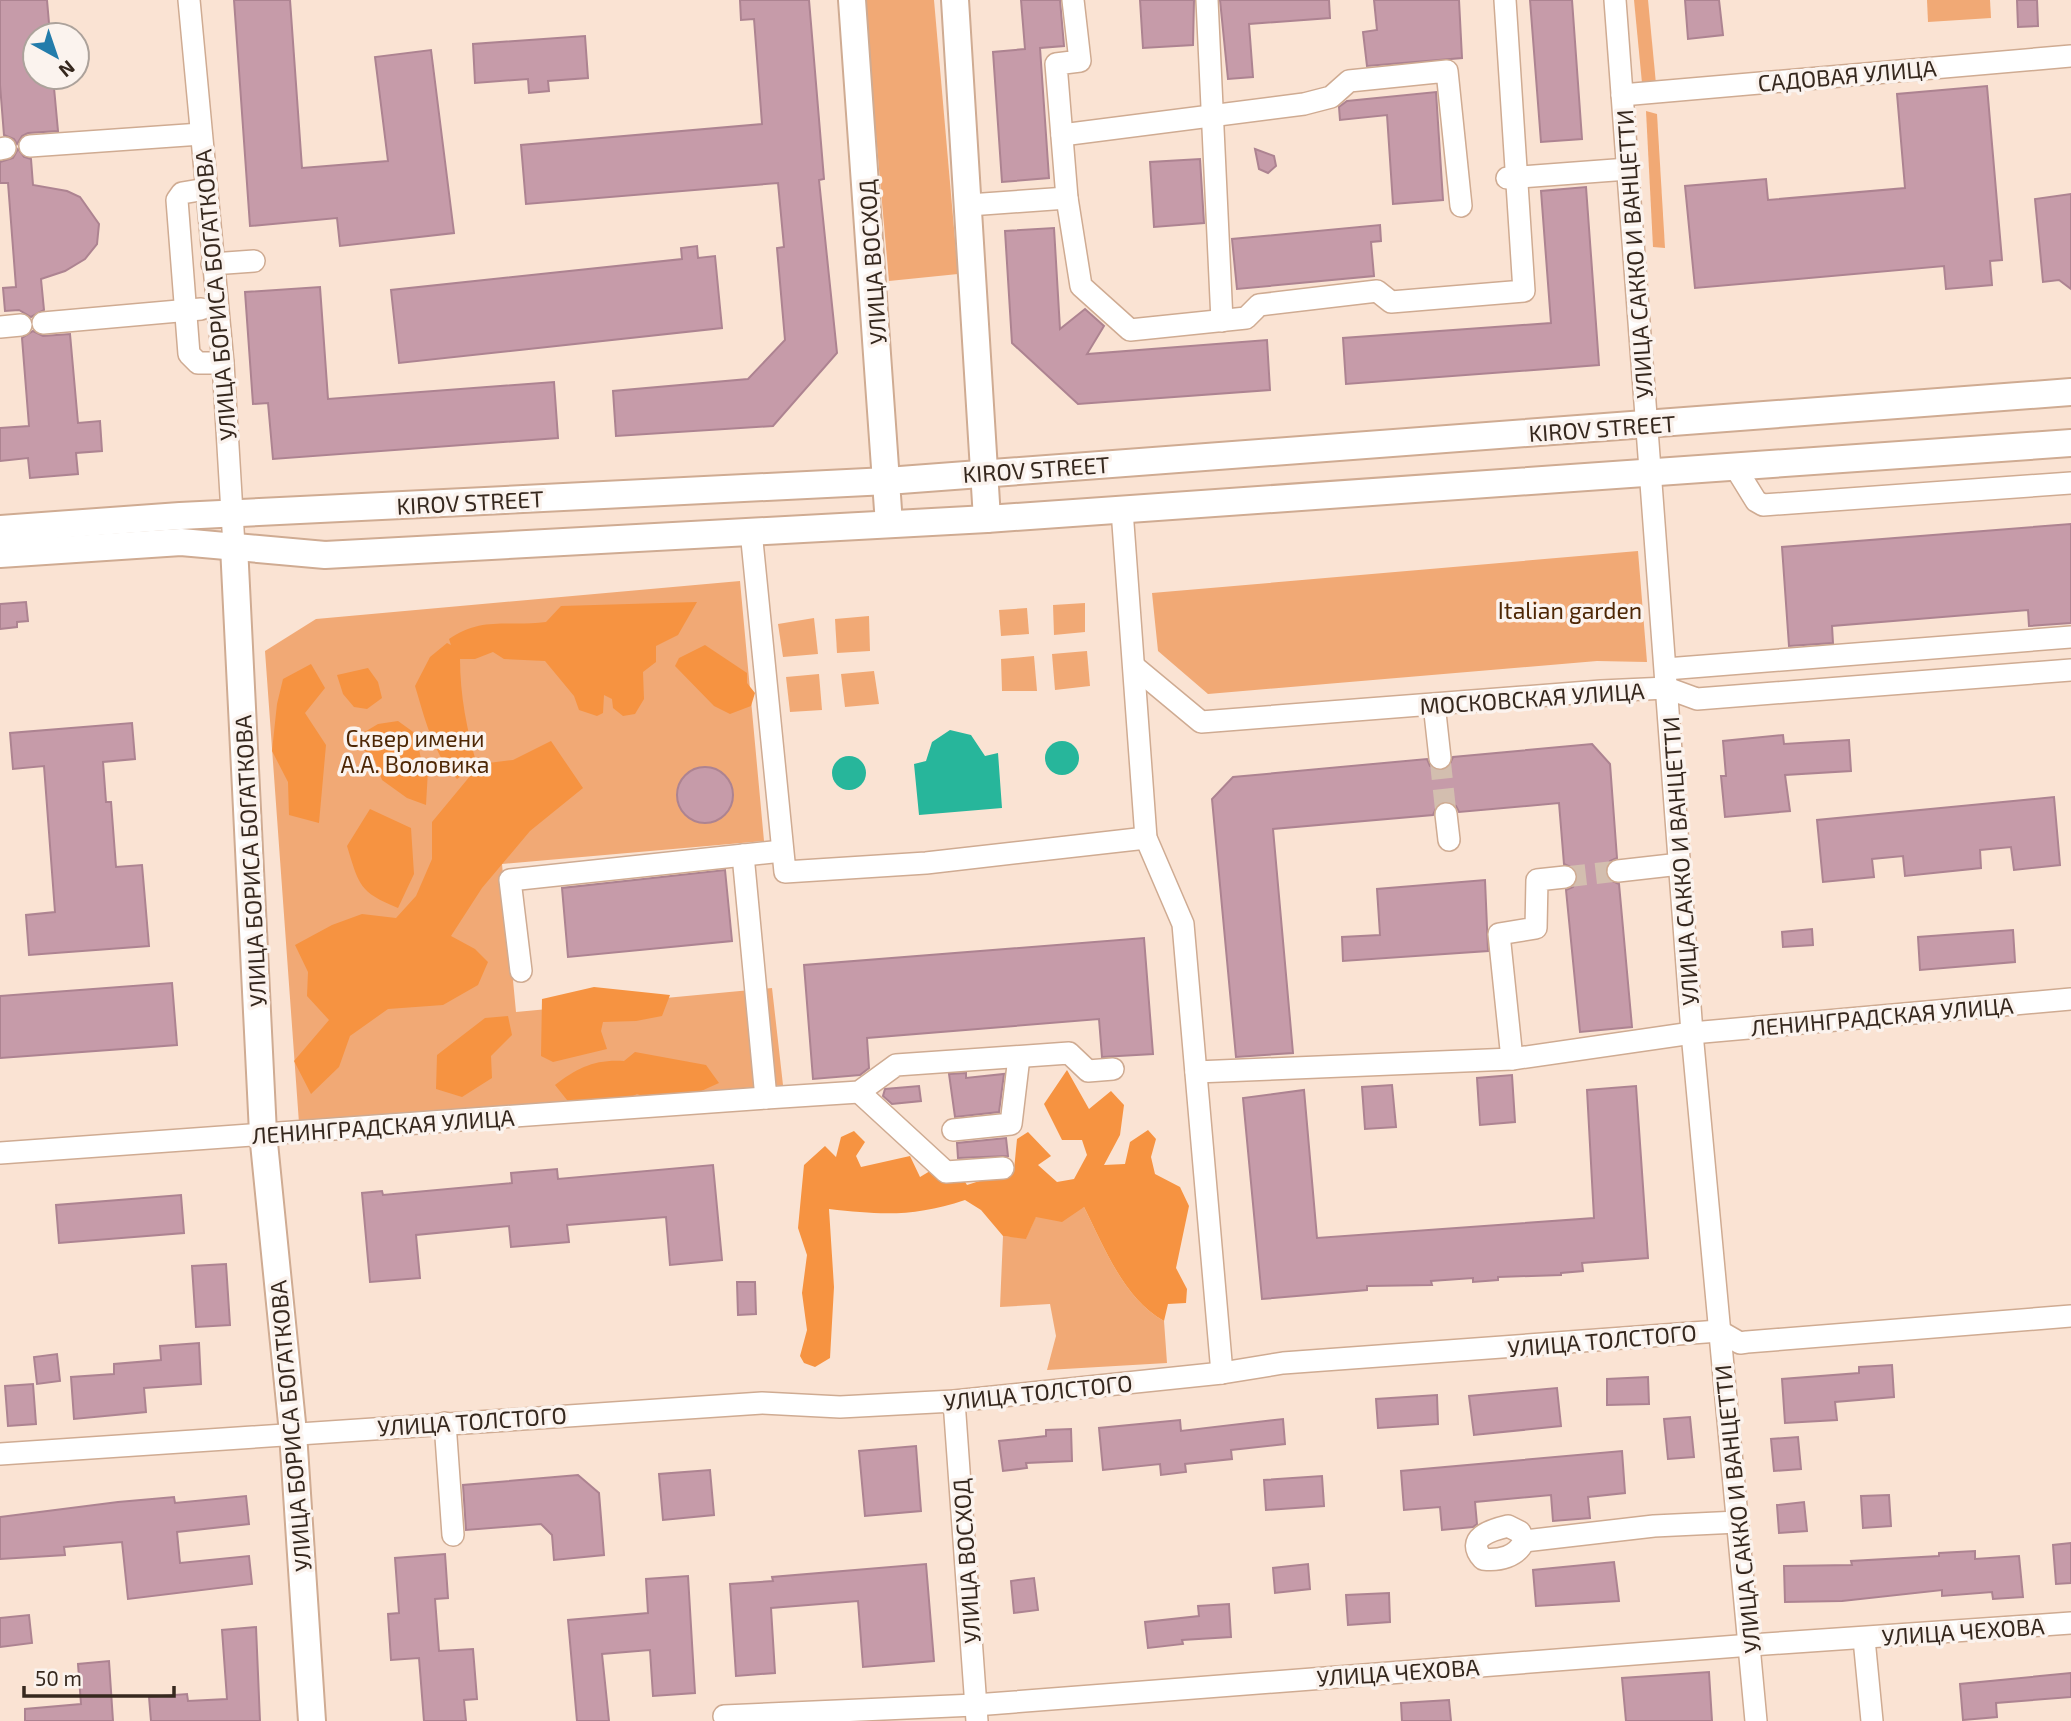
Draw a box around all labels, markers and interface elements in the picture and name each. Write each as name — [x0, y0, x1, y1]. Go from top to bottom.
north arrow — [21, 21, 91, 91]
street label: САДОВАЯ УЛИЦА — [1756, 53, 1938, 97]
text: N — [55, 56, 80, 83]
street label: УЛИЦА САККО И ВАНЦЕТТИ — [1610, 108, 1658, 400]
street label: УЛИЦА БОРИСА БОГАТКОВА — [188, 147, 242, 442]
street label: УЛИЦА ВОСХОД — [852, 178, 892, 346]
street label: KIROV STREET — [1528, 409, 1676, 447]
street label: KIROV STREET — [962, 450, 1110, 488]
street label: KIROV STREET — [396, 484, 544, 520]
park label: Italian garden — [1498, 596, 1642, 624]
street label: МОСКОВСКАЯ УЛИЦА — [1419, 676, 1646, 720]
street label: УЛИЦА БОРИСА БОГАТКОВА — [228, 714, 272, 1008]
street label: УЛИЦА САККО И ВАНЦЕТТИ — [1656, 715, 1704, 1007]
park label: Cквер имени А.А. Воловика — [341, 724, 489, 778]
street label: ЛЕНИНГРАДСКАЯ УЛИЦА — [1750, 991, 2015, 1041]
street label: ЛЕНИНГРАДСКАЯ УЛИЦА — [251, 1103, 516, 1149]
street label: УЛИЦА БОРИСА БОГАТКОВА — [263, 1278, 317, 1573]
street label: УЛИЦА ТОЛСТОГО — [1506, 1318, 1698, 1362]
street label: УЛИЦА САККО И ВАНЦЕТТИ — [1708, 1363, 1766, 1655]
street label: УЛИЦА ТОЛСТОГО — [942, 1368, 1134, 1416]
street label: УЛИЦА ТОЛСТОГО — [376, 1400, 568, 1442]
street label: УЛИЦА ВОСХОД — [946, 1477, 986, 1645]
street label: УЛИЦА ЧЕХОВА — [1881, 1611, 2046, 1651]
street label: УЛИЦА ЧЕХОВА — [1316, 1652, 1481, 1692]
scale bar — [24, 1654, 175, 1698]
text: 50 m — [35, 1665, 82, 1690]

